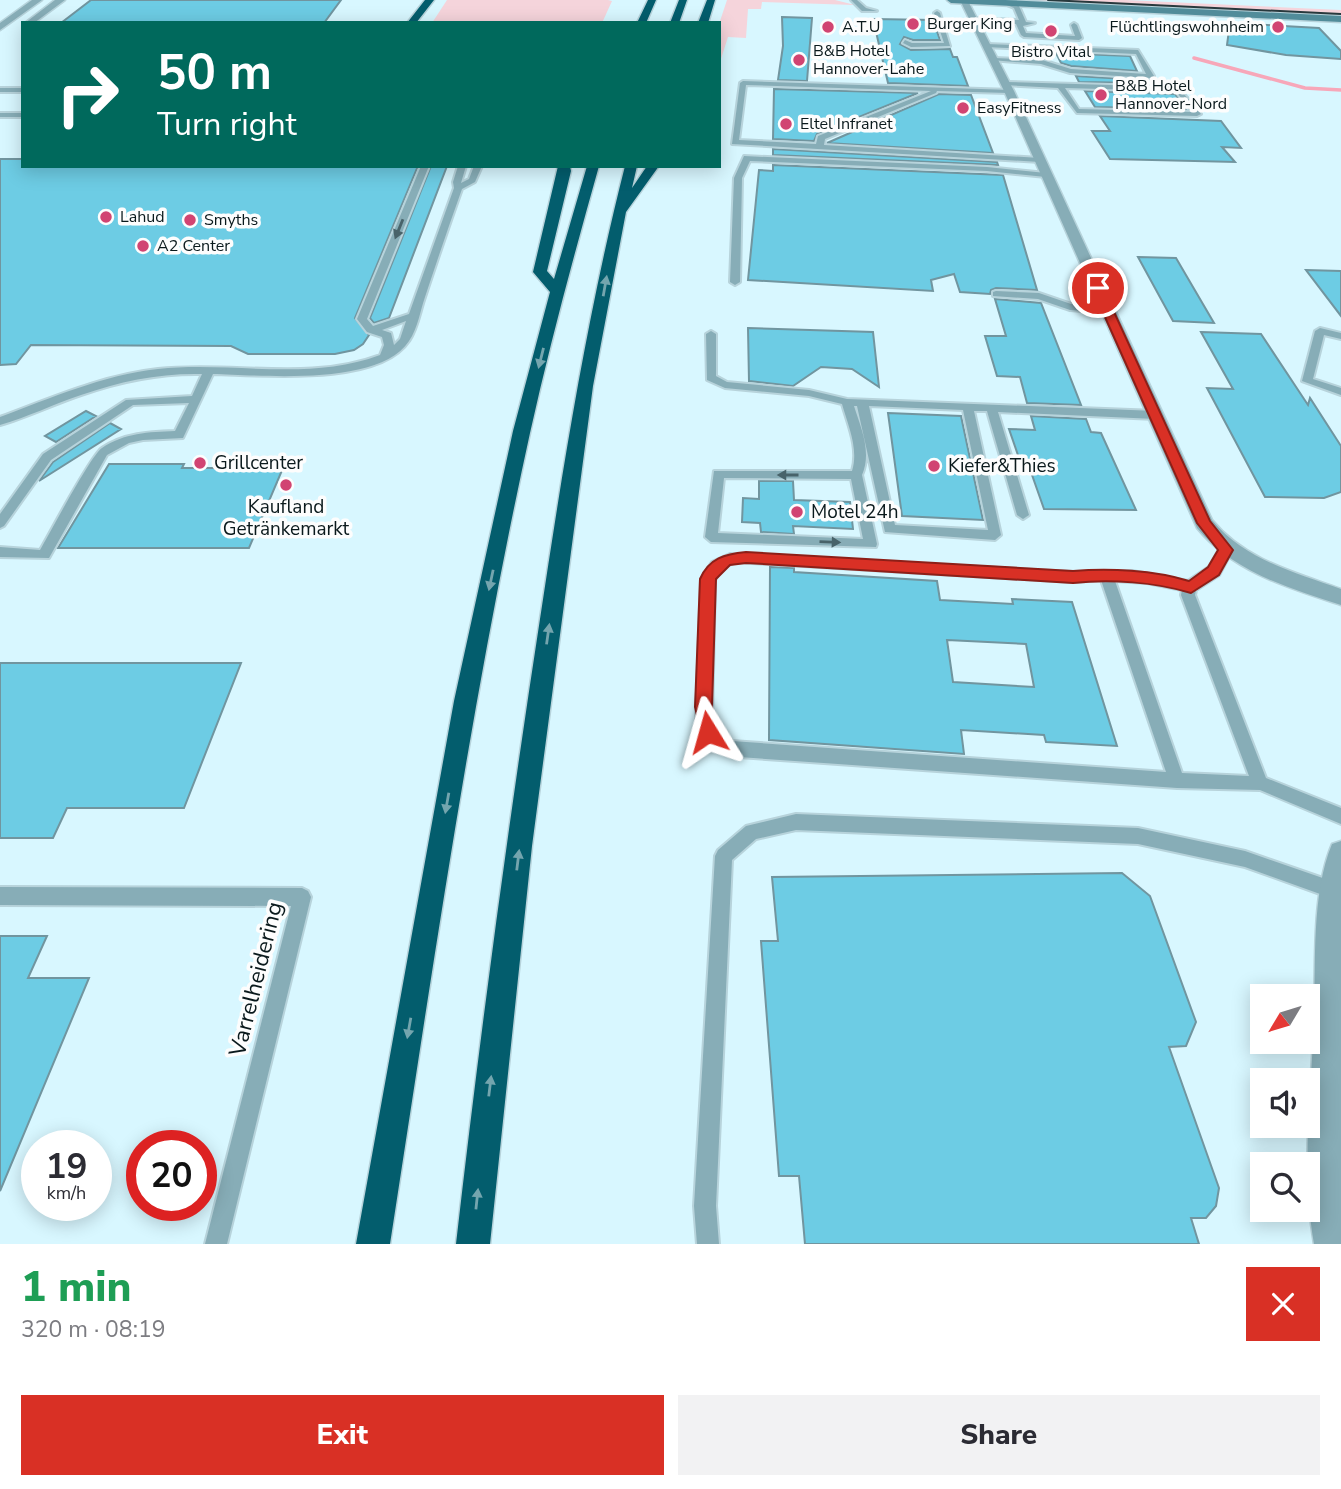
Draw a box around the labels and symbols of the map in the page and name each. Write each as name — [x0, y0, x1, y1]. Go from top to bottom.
place label: Burger King — [927, 13, 1012, 35]
place label: A.T.U — [842, 16, 880, 38]
marker: Burger King — [905, 16, 921, 32]
place label: Flüchtlingswohnheim — [1110, 16, 1264, 38]
marker: A.T.U — [820, 19, 836, 35]
marker: Flüchtlingswohnheim — [1270, 19, 1286, 35]
marker: Bistro Vital — [1043, 23, 1059, 39]
place label: B&B Hotel Hannover-Lahe — [813, 40, 924, 80]
place label: Bistro Vital — [1011, 41, 1091, 63]
marker: B&B Hotel Hannover-Lahe — [791, 52, 807, 68]
place label: B&B Hotel Hannover-Nord — [1115, 75, 1227, 115]
marker: B&B Hotel Hannover-Nord — [1093, 87, 1109, 103]
place label: EasyFitness — [977, 97, 1062, 119]
marker: EasyFitness — [955, 100, 971, 116]
place label: Eltel Infranet — [800, 113, 893, 135]
marker: Eltel Infranet — [778, 116, 794, 132]
place label: Lahud — [120, 206, 165, 228]
marker: Lahud — [98, 209, 114, 225]
place label: Smyths — [204, 209, 258, 231]
marker: Smyths — [182, 212, 198, 228]
one-way arrow — [393, 219, 404, 240]
place label: A2 Center — [157, 235, 230, 257]
marker: A2 Center — [135, 238, 151, 254]
pin — [1068, 258, 1128, 318]
one-way arrow — [600, 275, 611, 297]
one-way arrow — [535, 347, 546, 369]
place label: Grillcenter — [214, 450, 303, 476]
place label: Kiefer&Thies — [948, 453, 1056, 479]
marker: Grillcenter — [192, 455, 208, 471]
marker: Kiefer&Thies — [926, 458, 942, 474]
one-way arrow — [777, 469, 799, 481]
marker: Kaufland Getränkemarkt — [278, 477, 294, 493]
place label: Kaufland Getränkemarkt — [223, 494, 350, 542]
place label: Motel 24h — [811, 499, 898, 525]
marker: Motel 24h — [789, 504, 805, 520]
one-way arrow — [819, 537, 841, 548]
one-way arrow — [486, 569, 497, 591]
one-way arrow — [543, 623, 554, 645]
position arrow — [671, 695, 745, 769]
one-way arrow — [441, 792, 452, 814]
one-way arrow — [512, 849, 523, 871]
street label: Varrelheidering — [222, 898, 290, 1061]
north arrow — [1250, 984, 1320, 1054]
one-way arrow — [403, 1017, 414, 1039]
one-way arrow — [485, 1075, 496, 1097]
speed limit sign: 20 — [126, 1130, 217, 1221]
one-way arrow — [472, 1188, 483, 1210]

